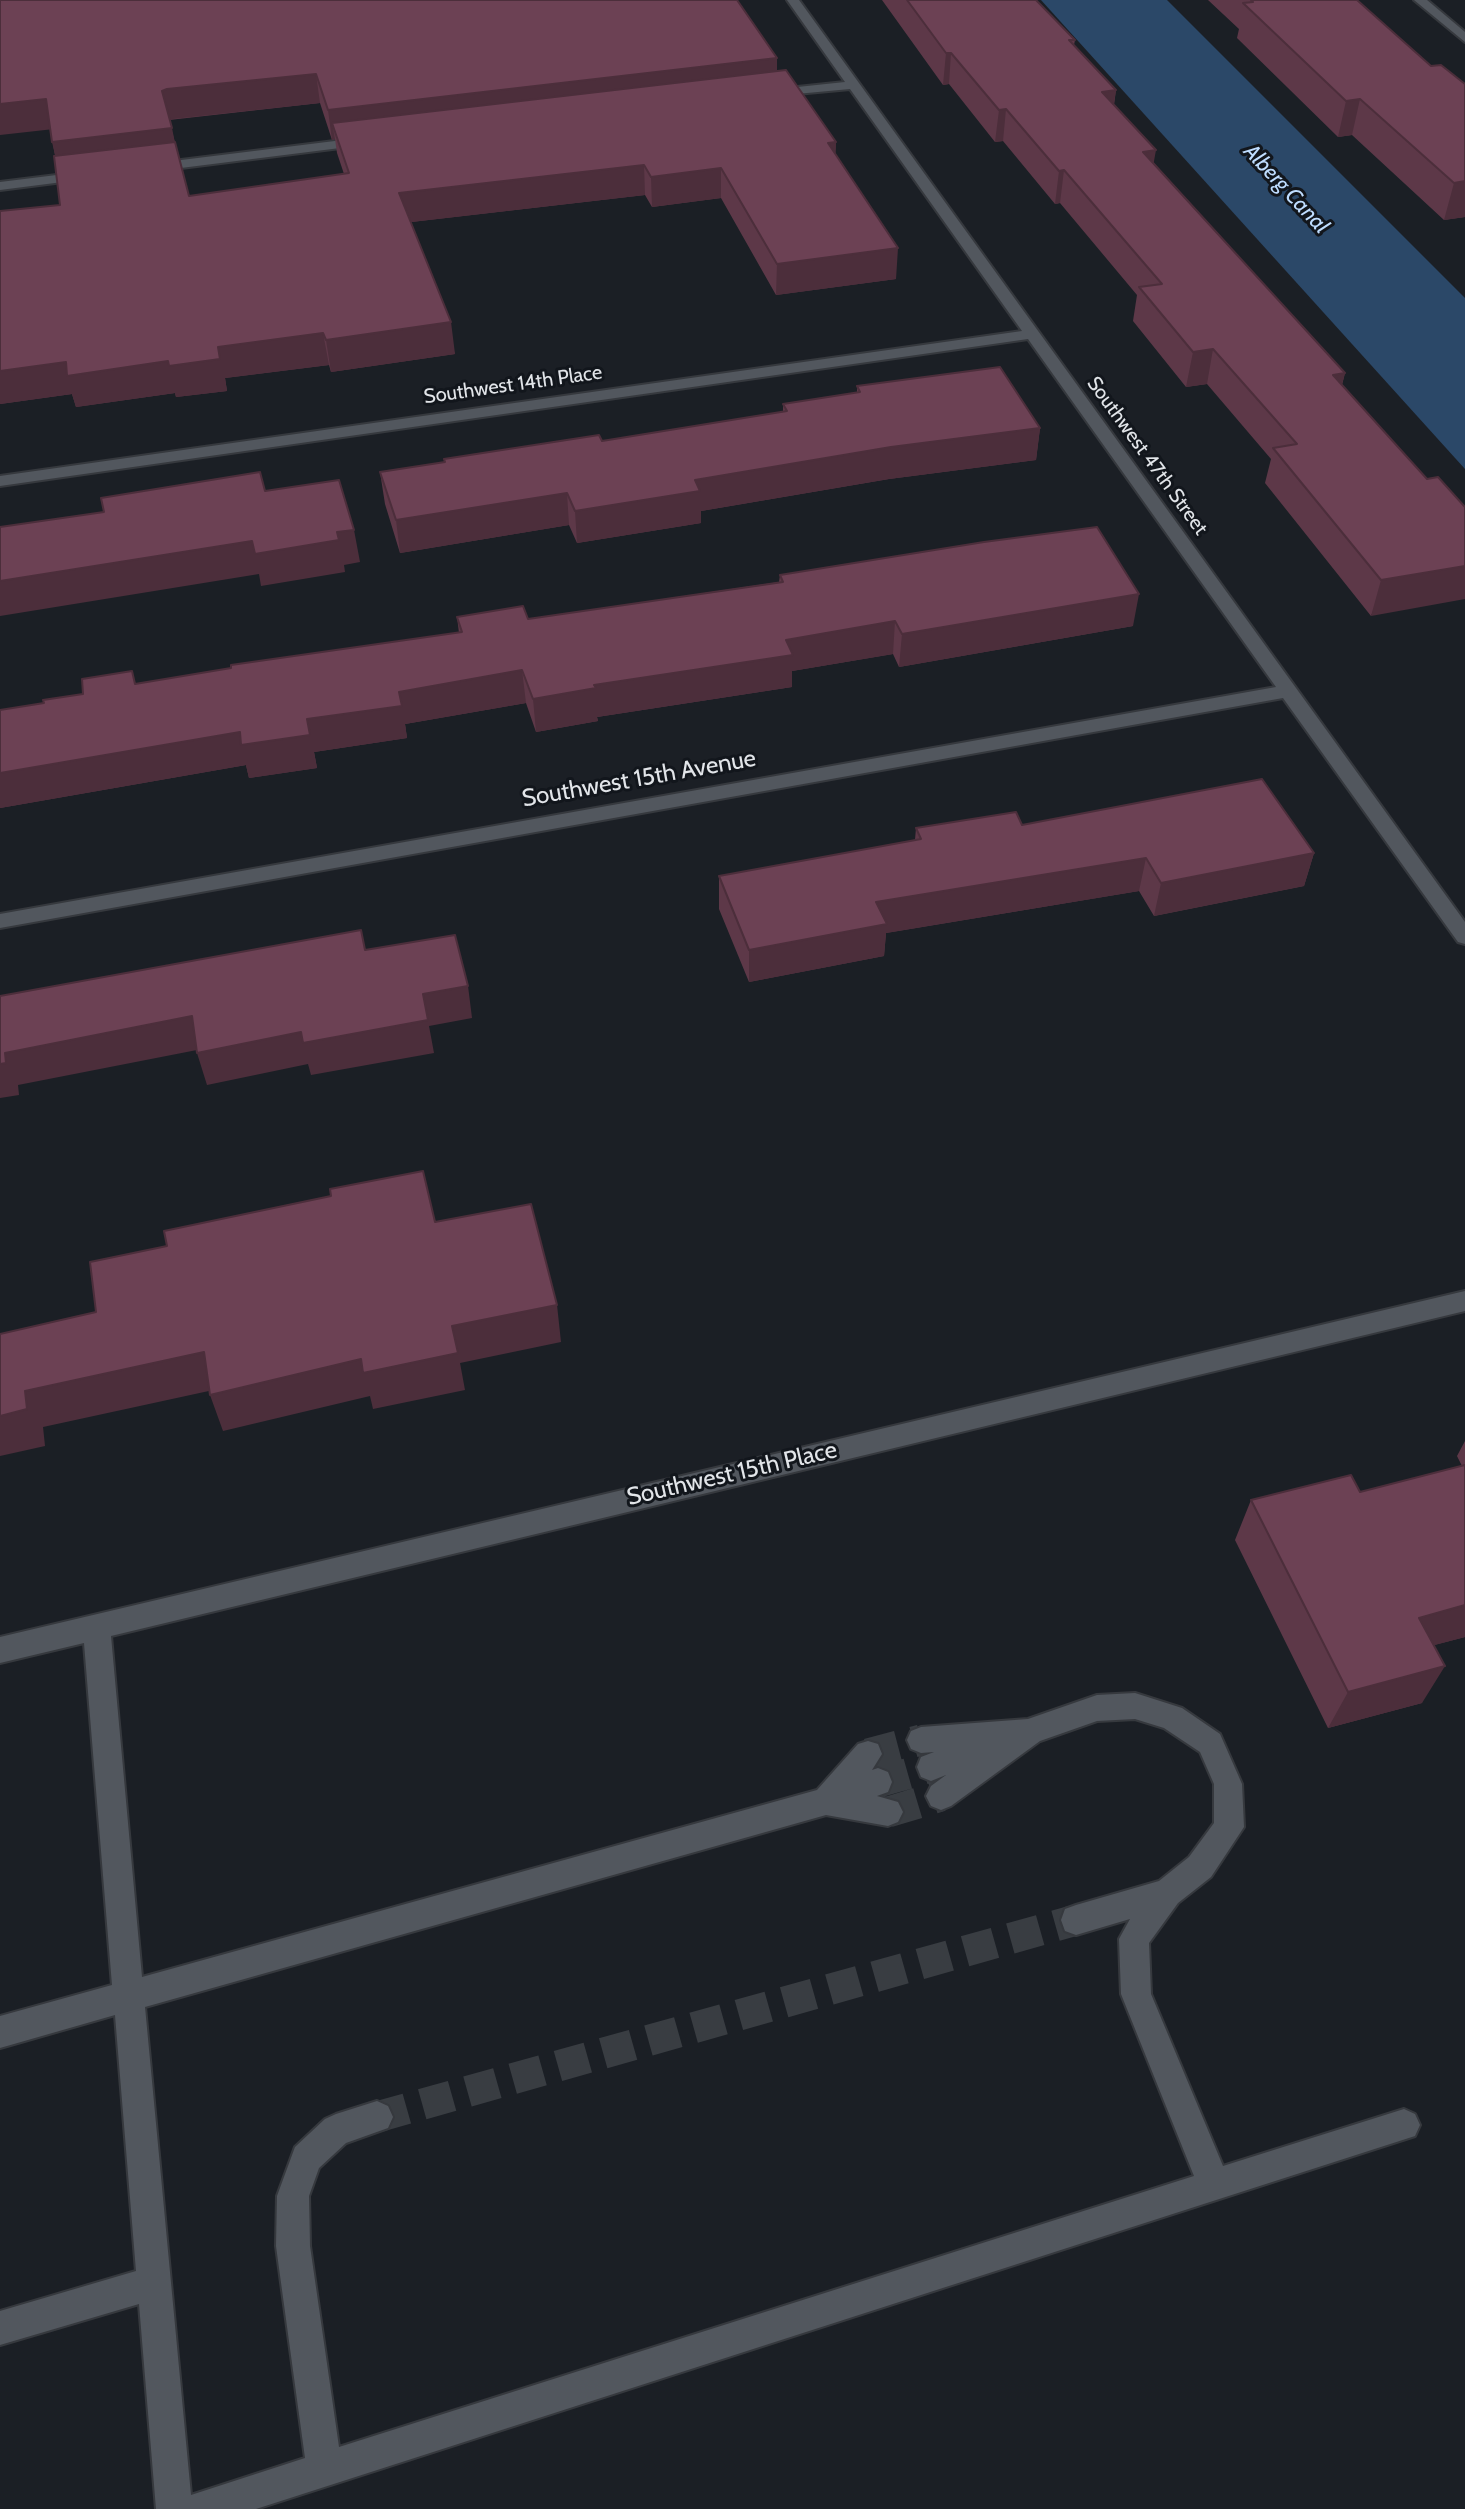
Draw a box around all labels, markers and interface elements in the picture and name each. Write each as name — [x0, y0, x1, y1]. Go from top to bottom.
water label: Alberg Canal — [1238, 139, 1334, 239]
street label: Southwest 14th Place — [422, 361, 604, 409]
street label: Southwest 47th Street — [1081, 372, 1213, 540]
street label: Southwest 15th Avenue — [520, 744, 758, 814]
street label: Southwest 15th Place — [624, 1436, 840, 1512]

